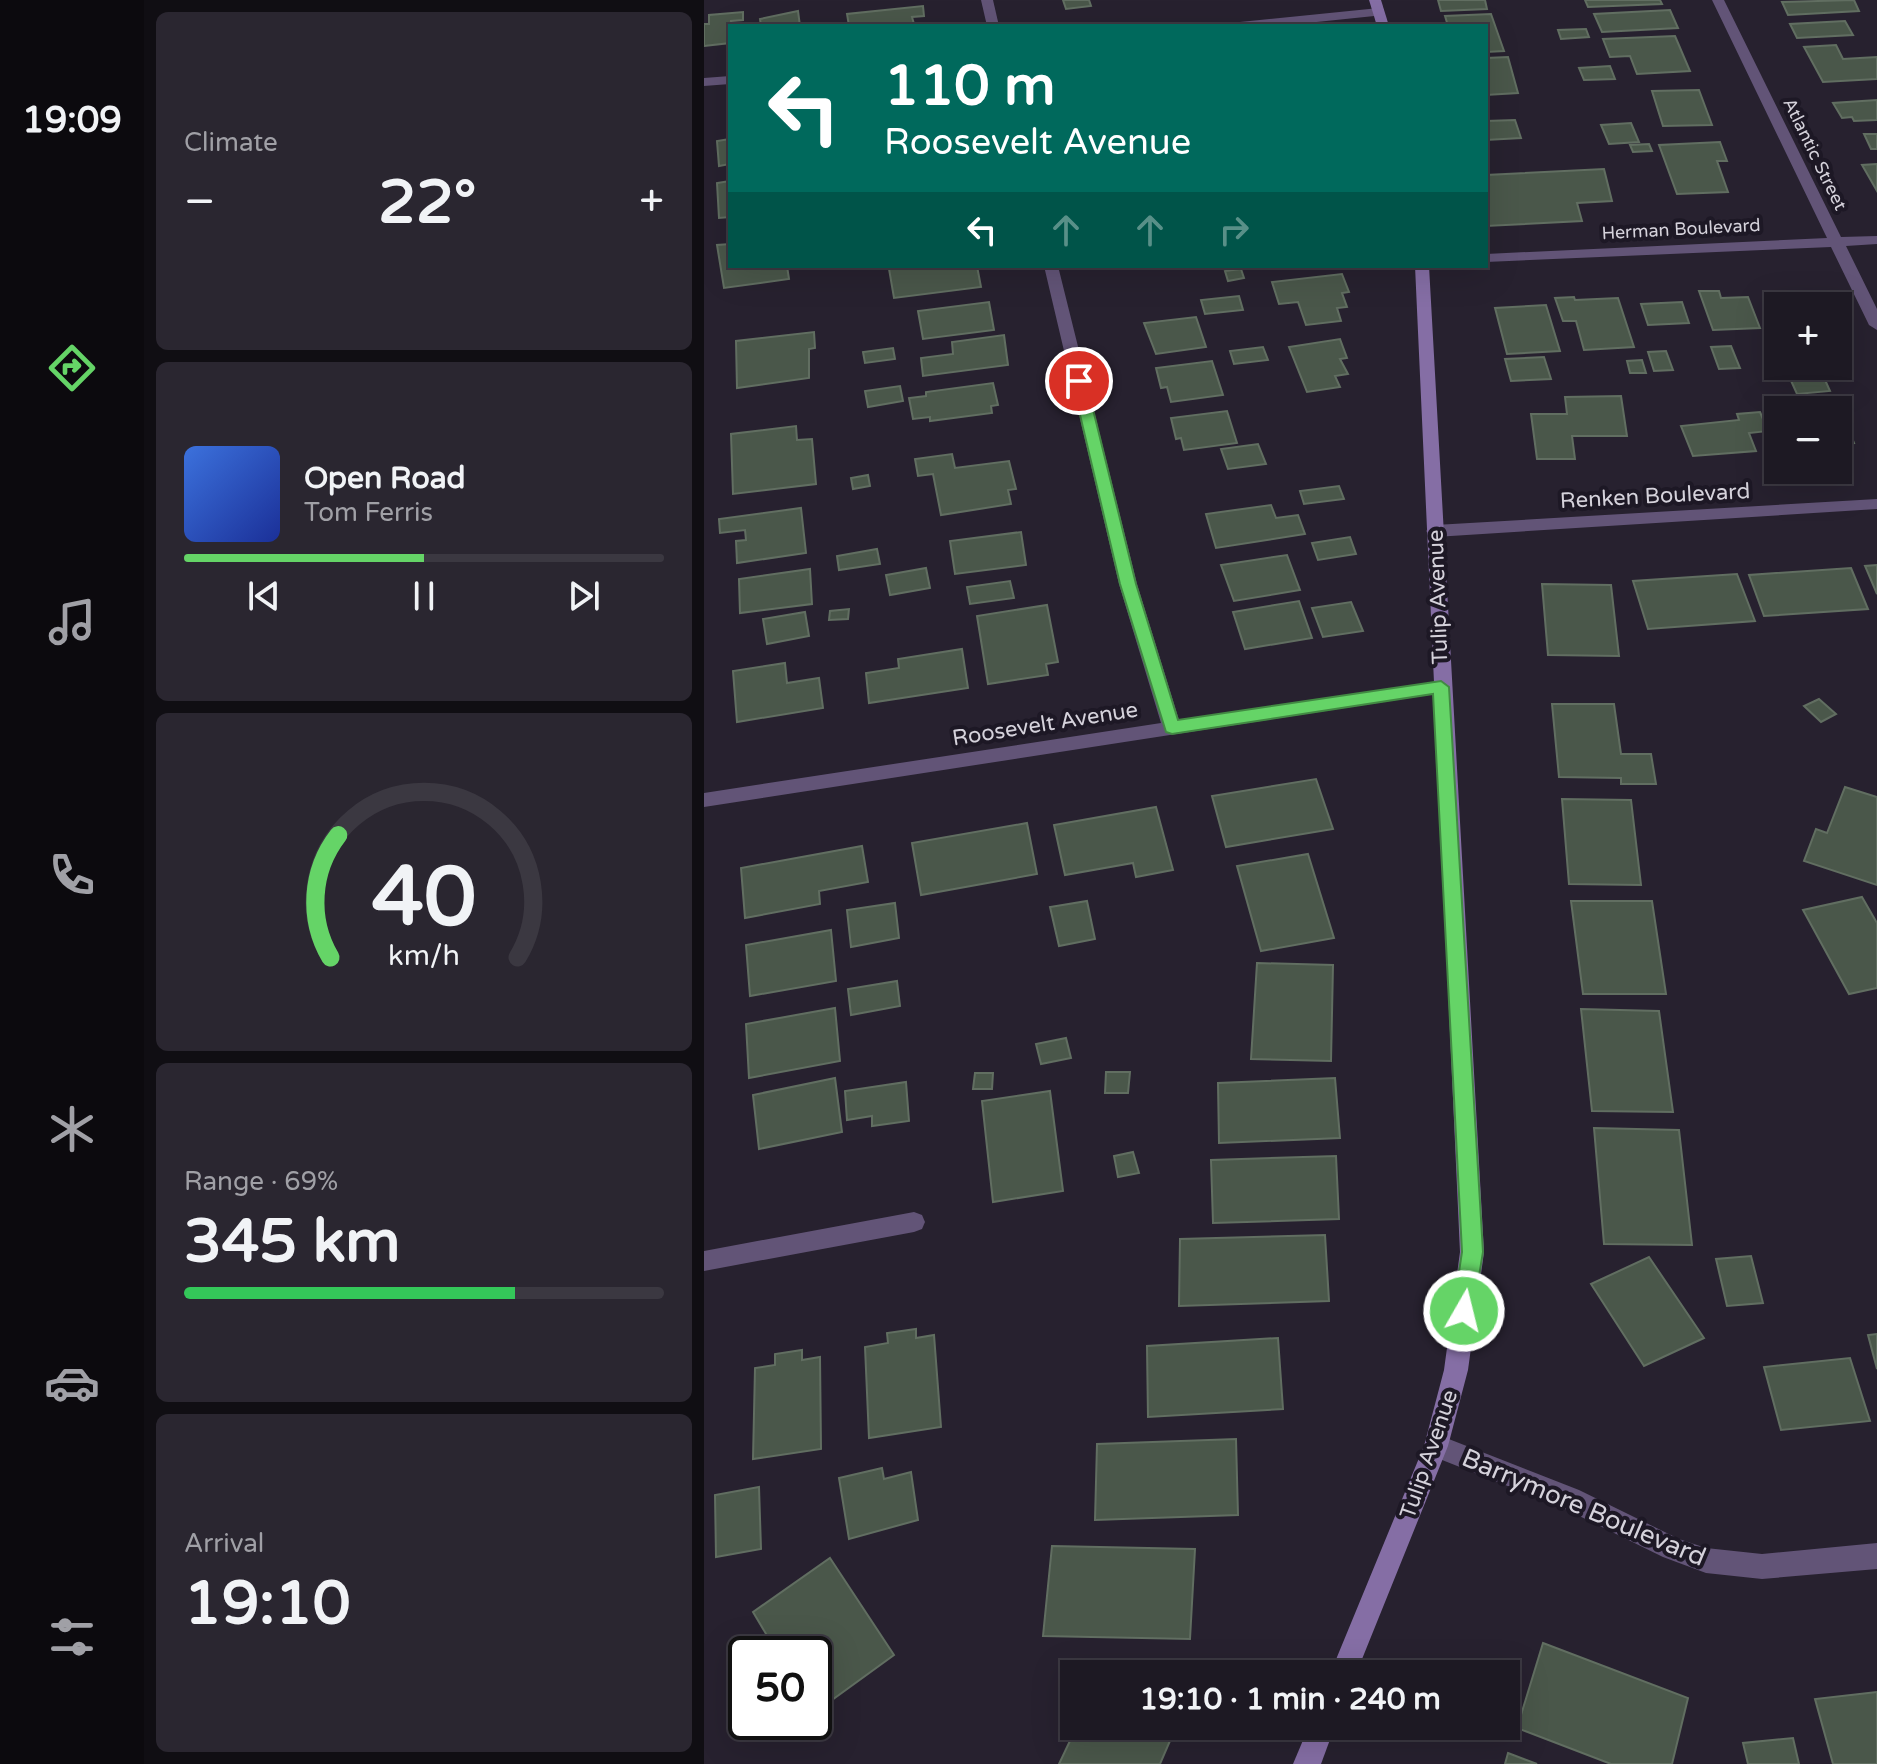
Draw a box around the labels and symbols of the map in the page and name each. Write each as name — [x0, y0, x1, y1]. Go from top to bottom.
street label: Atlantic Street — [1778, 94, 1852, 214]
street label: Herman Boulevard — [1601, 214, 1761, 244]
pin — [1045, 347, 1113, 415]
street label: Renken Boulevard — [1559, 478, 1751, 514]
street label: Tulip Avenue — [1423, 529, 1453, 665]
street label: Roosevelt Avenue — [950, 696, 1140, 752]
position arrow — [1422, 1269, 1506, 1353]
street label: Tulip Avenue — [1395, 1386, 1463, 1522]
street label: Barrymore Boulevard — [1457, 1442, 1710, 1573]
speed limit sign: 50 — [728, 1636, 832, 1740]

